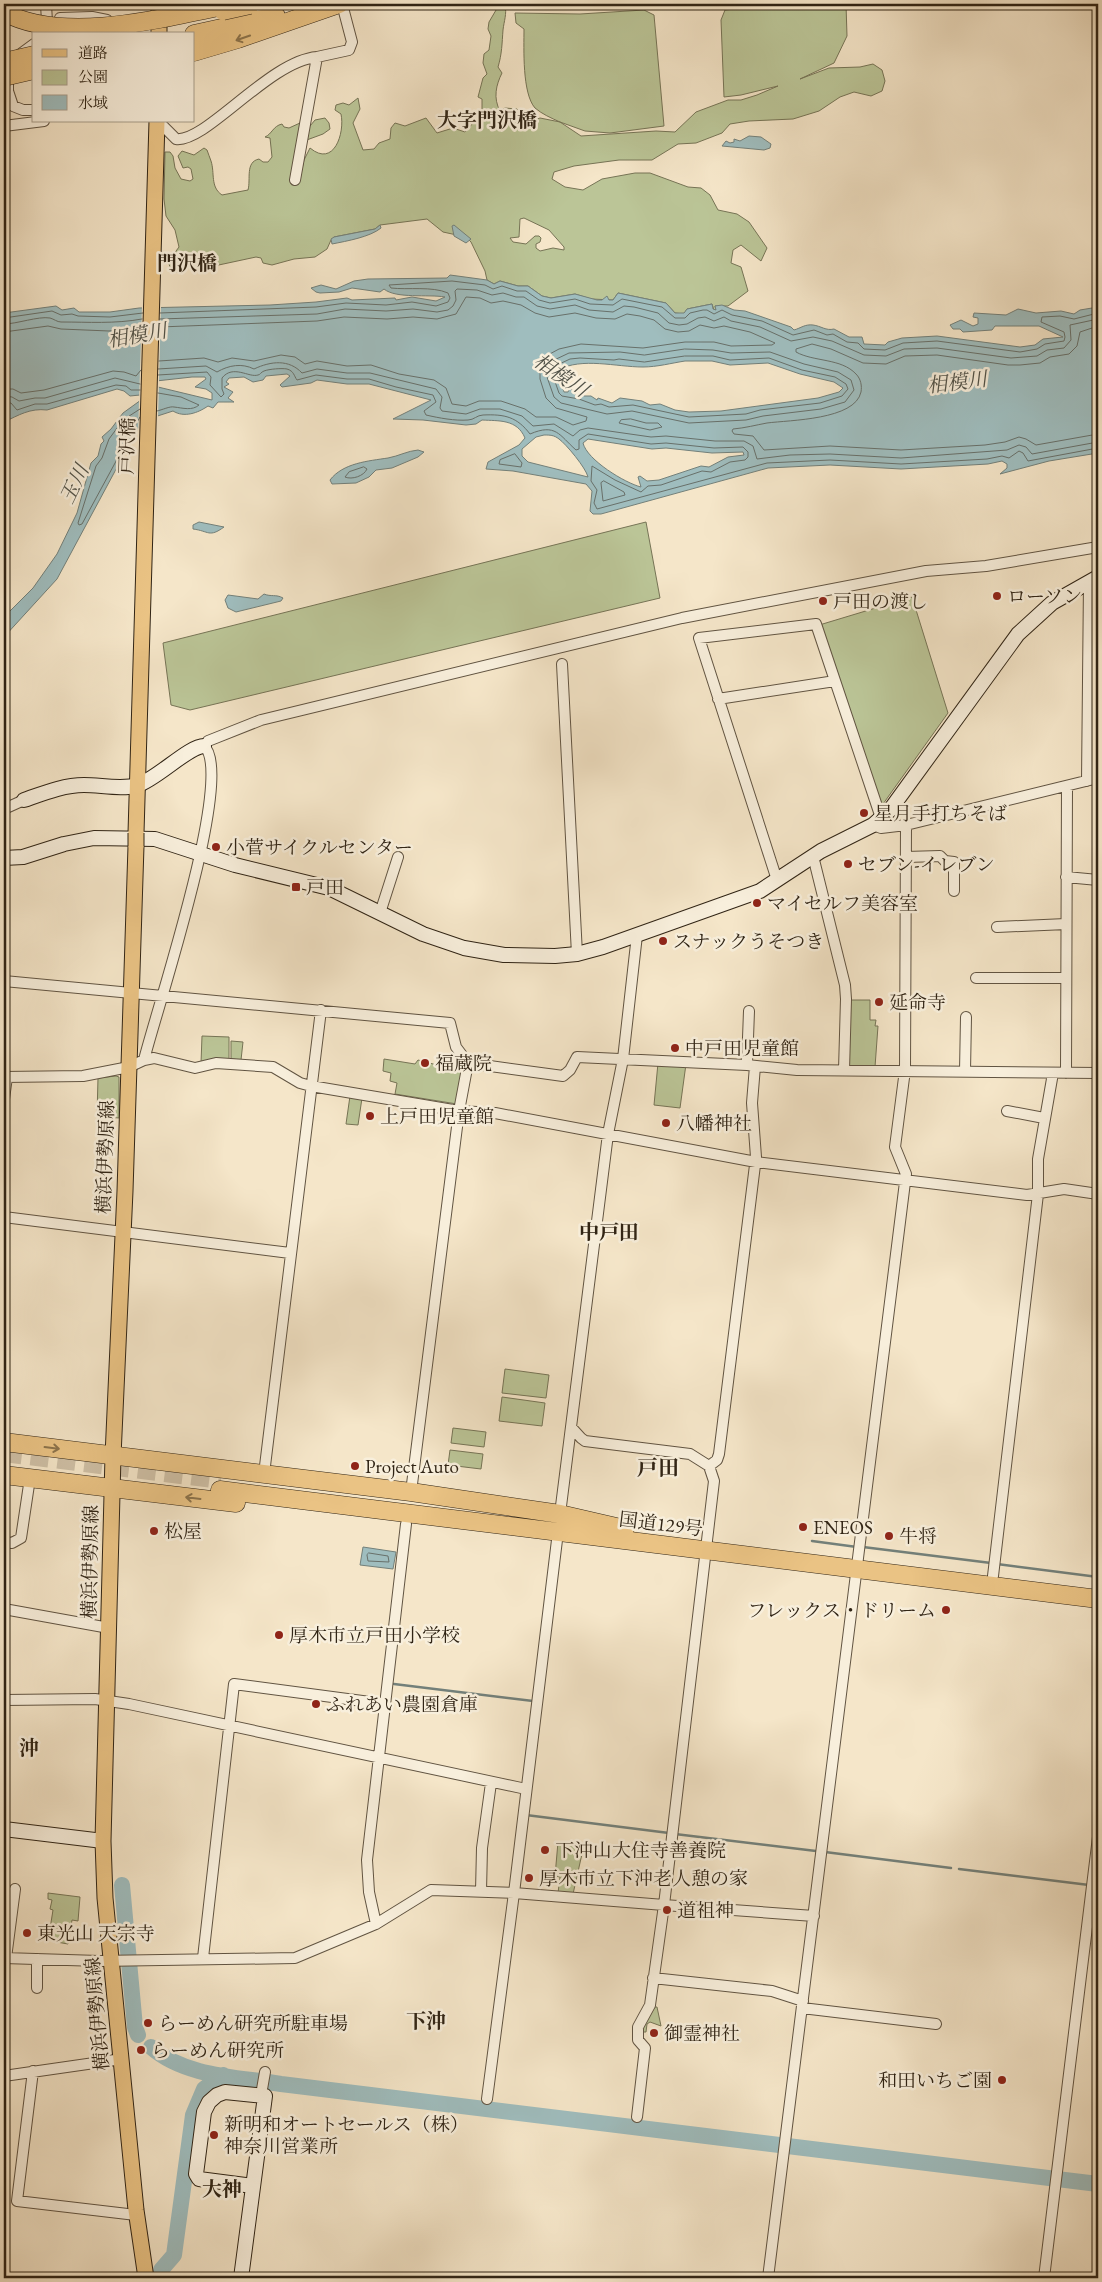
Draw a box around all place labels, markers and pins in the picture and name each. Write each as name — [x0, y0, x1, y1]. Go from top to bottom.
place label: ローソン — [1007, 584, 1082, 609]
place label: 戸田の渡し — [833, 589, 928, 614]
marker: ローソン — [991, 590, 1003, 602]
marker: 戸田の渡し — [817, 595, 829, 607]
place label: 星月手打ちそば — [874, 801, 1007, 826]
marker: 星月手打ちそば — [858, 807, 870, 819]
place label: 小菅サイクルセンター — [226, 835, 413, 860]
marker: 小菅サイクルセンター — [210, 841, 222, 853]
place label: セブン-イレブン — [858, 852, 995, 877]
marker: セブン-イレブン — [842, 858, 854, 870]
place label: 戸田 — [306, 875, 344, 900]
marker: 戸田 — [290, 881, 302, 893]
place label: マイセルフ美容室 — [767, 891, 918, 916]
marker: マイセルフ美容室 — [751, 897, 763, 909]
place label: スナックうそつき — [673, 929, 824, 954]
marker: スナックうそつき — [657, 935, 669, 947]
place label: 延命寺 — [889, 990, 946, 1015]
marker: 延命寺 — [873, 996, 885, 1008]
place label: 中戸田児童館 — [685, 1036, 799, 1061]
marker: 中戸田児童館 — [669, 1042, 681, 1054]
place label: 福蔵院 — [435, 1051, 492, 1076]
marker: 福蔵院 — [419, 1057, 431, 1069]
place label: 上戸田児童館 — [380, 1104, 494, 1129]
marker: 上戸田児童館 — [364, 1110, 376, 1122]
place label: 八幡神社 — [676, 1111, 752, 1136]
marker: 八幡神社 — [660, 1117, 672, 1129]
place label: Project Auto — [365, 1454, 459, 1479]
marker: Project Auto — [349, 1460, 361, 1472]
place label: ENEOS — [813, 1515, 873, 1540]
place label: 松屋 — [164, 1519, 202, 1544]
marker: ENEOS — [797, 1521, 809, 1533]
place label: 牛将 — [899, 1524, 937, 1549]
marker: 松屋 — [148, 1525, 160, 1537]
marker: 牛将 — [883, 1530, 895, 1542]
place label: フレックス・ドリーム — [747, 1598, 936, 1623]
marker: フレックス・ドリーム — [940, 1604, 952, 1616]
place label: 厚木市立戸田小学校 — [289, 1623, 460, 1648]
marker: 厚木市立戸田小学校 — [273, 1629, 285, 1641]
place label: ふれあい農園倉庫 — [326, 1692, 478, 1717]
marker: ふれあい農園倉庫 — [310, 1698, 322, 1710]
place label: 下沖山大住寺善養院 — [555, 1838, 726, 1863]
marker: 下沖山大住寺善養院 — [539, 1844, 551, 1856]
place label: 厚木市立下沖老人憩の家 — [539, 1866, 748, 1891]
marker: 厚木市立下沖老人憩の家 — [523, 1872, 535, 1884]
place label: 道祖神 — [677, 1898, 734, 1923]
marker: 道祖神 — [661, 1904, 673, 1916]
place label: 東光山 天宗寺 — [37, 1921, 155, 1946]
marker: 東光山 天宗寺 — [21, 1927, 33, 1939]
place label: らーめん研究所駐車場 — [158, 2011, 348, 2036]
marker: らーめん研究所駐車場 — [142, 2017, 154, 2029]
place label: 御霊神社 — [664, 2021, 740, 2046]
marker: 御霊神社 — [648, 2027, 660, 2039]
place label: らーめん研究所 — [151, 2038, 284, 2063]
marker: らーめん研究所 — [135, 2044, 147, 2056]
place label: 和田いちご園 — [878, 2068, 992, 2093]
marker: 和田いちご園 — [996, 2074, 1008, 2086]
place label: 新明和オートセールス（株） 神奈川営業所 — [224, 2112, 469, 2159]
marker: 新明和オートセールス（株） 神奈川営業所 — [208, 2129, 220, 2141]

